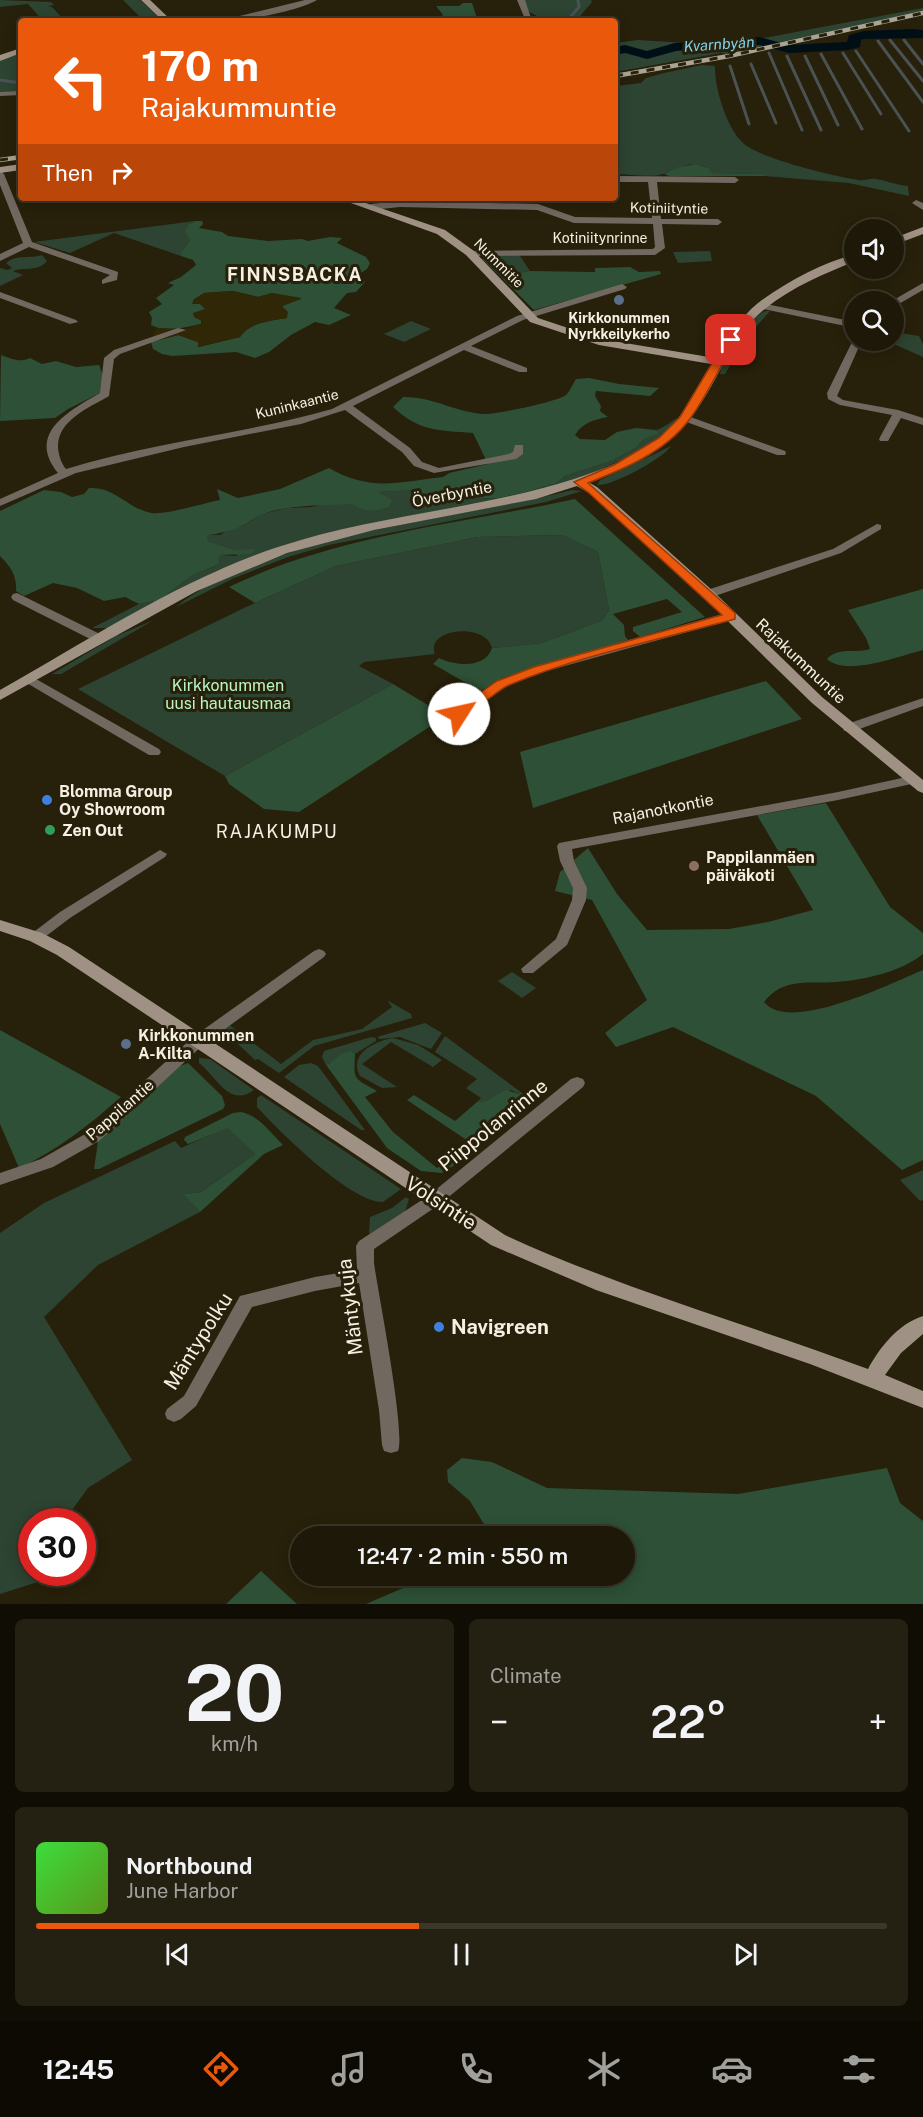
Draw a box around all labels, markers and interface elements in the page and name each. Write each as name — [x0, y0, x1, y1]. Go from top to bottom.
water label: Kvarnbyån — [683, 33, 755, 55]
text: 170 m — [141, 41, 259, 90]
icon: left — [42, 42, 120, 120]
text: Rajakummuntie — [141, 91, 337, 123]
icon: right — [105, 156, 138, 189]
text: Then — [42, 160, 93, 186]
street label: Kotiniityntie — [630, 199, 708, 217]
map controls — [844, 219, 904, 351]
button: sound — [844, 219, 904, 279]
street label: Kotiniitynrinne — [553, 230, 648, 246]
street label: Nummitie — [471, 235, 527, 291]
district label: FINNSBACKA — [227, 264, 363, 285]
button: search — [844, 291, 904, 351]
marker: Kirkkonummen Nyrkkeilykerho — [612, 293, 626, 307]
place label: Kirkkonummen Nyrkkeilykerho — [568, 310, 670, 342]
pin — [705, 314, 756, 365]
icon: arrive — [714, 323, 747, 356]
street label: Kuninkaantie — [254, 386, 340, 422]
street label: Överbyntie — [410, 476, 494, 511]
street label: Rajakummuntie — [752, 615, 850, 707]
park label: Kirkkonummen uusi hautausmaa — [165, 676, 291, 713]
position arrow — [427, 682, 491, 746]
place label: Blomma Group Oy Showroom — [59, 782, 173, 819]
street label: Rajanotkontie — [611, 790, 715, 828]
marker: Blomma Group Oy Showroom — [40, 793, 54, 807]
place label: Zen Out — [62, 821, 124, 840]
district label: RAJAKUMPU — [216, 821, 338, 842]
marker: Zen Out — [43, 823, 57, 837]
place label: Pappilanmäen päiväkoti — [706, 848, 815, 885]
marker: Pappilanmäen päiväkoti — [687, 859, 701, 873]
place label: Kirkkonummen A-Kilta — [138, 1026, 254, 1063]
marker: Kirkkonummen A-Kilta — [119, 1037, 133, 1051]
street label: Piippolanrinne — [433, 1074, 553, 1176]
street label: Pappilantie — [82, 1075, 158, 1145]
street label: Volsintie — [401, 1171, 481, 1235]
street label: Mäntykuja — [332, 1257, 368, 1357]
street label: Mäntypolku — [159, 1288, 237, 1394]
place label: Navigreen — [451, 1315, 549, 1339]
marker: Navigreen — [432, 1320, 446, 1334]
speed limit sign: 30 — [18, 1508, 96, 1586]
text: 12:47 · 2 min · 550 m — [357, 1543, 568, 1569]
text: 20 — [185, 1647, 284, 1739]
text: Climate — [490, 1664, 562, 1688]
text: 22° — [650, 1695, 727, 1748]
text: − — [490, 1703, 508, 1741]
text: + — [869, 1703, 887, 1741]
text: km/h — [211, 1732, 258, 1756]
text: Northbound — [126, 1853, 252, 1879]
text: June Harbor — [126, 1879, 238, 1903]
icon: previous — [161, 1938, 194, 1971]
icon: pause — [445, 1938, 478, 1971]
icon: next — [729, 1938, 762, 1971]
icon: directions — [200, 2048, 242, 2090]
icon: music — [328, 2048, 370, 2090]
icon: phone — [455, 2048, 497, 2090]
icon: climate — [583, 2048, 625, 2090]
icon: car — [711, 2048, 753, 2090]
icon: filters — [838, 2048, 880, 2090]
text: 12:45 — [43, 2053, 114, 2085]

